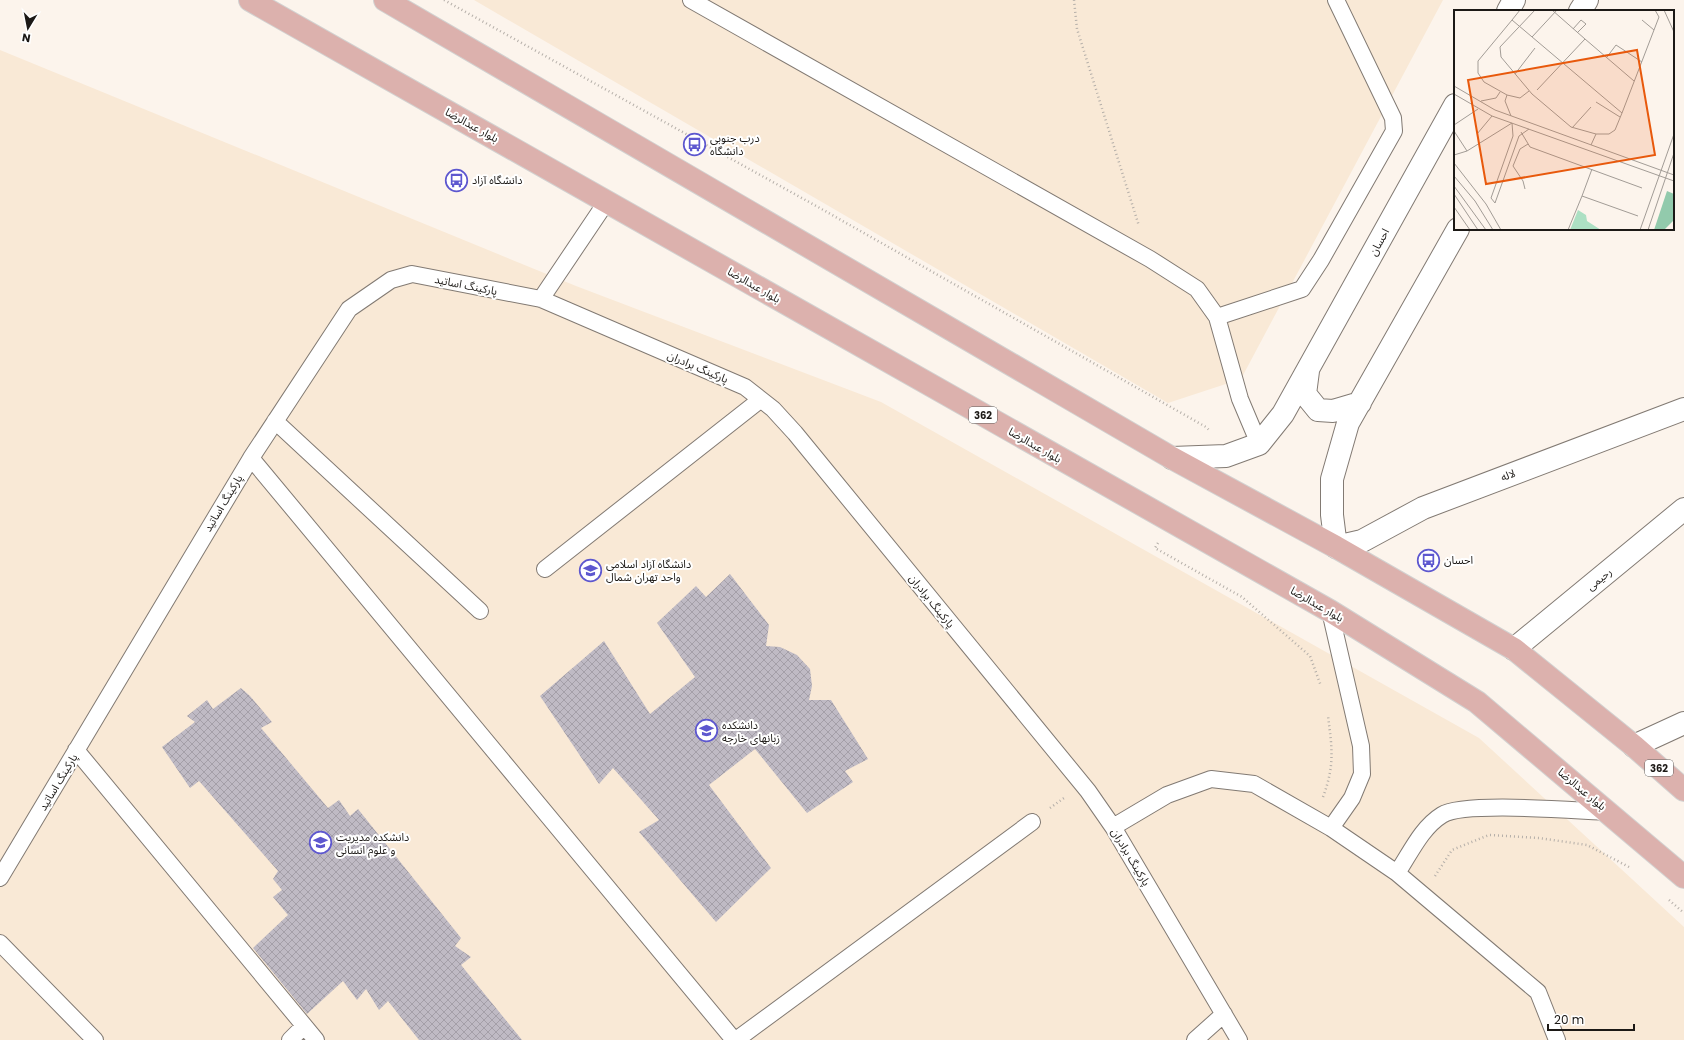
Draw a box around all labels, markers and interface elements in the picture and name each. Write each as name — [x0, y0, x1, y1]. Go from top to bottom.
north arrow — [8, 8, 48, 48]
inset map — [1454, 10, 1674, 230]
text: N — [21, 29, 32, 46]
street label: بلوار عبدالرضا — [442, 104, 502, 146]
place label: درب جنوبی دانشگاه — [710, 130, 760, 159]
bus stop icon: درب جنوبی دانشگاه — [682, 131, 708, 157]
bus stop icon: دانشگاه آزاد — [444, 167, 470, 193]
place label: دانشگاه آزاد — [472, 172, 523, 188]
street label: احسان — [1365, 225, 1393, 259]
street label: بلوار عبدالرضا — [725, 263, 784, 307]
street label: پارکینگ اساتید — [433, 271, 499, 299]
street label: پارکینگ برادران — [665, 347, 731, 387]
road number: 362 — [969, 407, 997, 423]
street label: بلوار عبدالرضا — [1006, 423, 1065, 467]
street label: لاله — [1498, 465, 1518, 485]
street label: پارکینگ اساتید — [200, 472, 246, 535]
bus stop icon: احسان — [1416, 547, 1442, 573]
place label: احسان — [1444, 552, 1473, 568]
place label: دانشگاه آزاد اسلامی واحد تهران شمال — [606, 556, 691, 585]
school or university icon: دانشگاه آزاد اسلامی واحد تهران شمال — [577, 557, 603, 583]
street label: رحیمی — [1583, 564, 1615, 594]
street label: پارکینگ برادران — [905, 571, 959, 631]
street label: بلوار عبدالرضا — [1288, 582, 1347, 626]
place label: دانشکده زبانهای خارجه — [722, 717, 780, 746]
school or university icon: دانشکده زبانهای خارجه — [694, 718, 720, 744]
street label: پارکینگ اساتید — [35, 751, 81, 814]
road number: 362 — [1645, 760, 1673, 776]
street label: بلوار عبدالرضا — [1554, 764, 1610, 814]
street label: پارکینگ برادران — [1107, 825, 1155, 889]
place label: دانشکده مدیریت و علوم انسانی — [336, 829, 409, 858]
school or university icon: دانشکده مدیریت و علوم انسانی — [307, 830, 333, 856]
scale bar — [1548, 1006, 1634, 1032]
text: 20 m — [1554, 1011, 1584, 1028]

